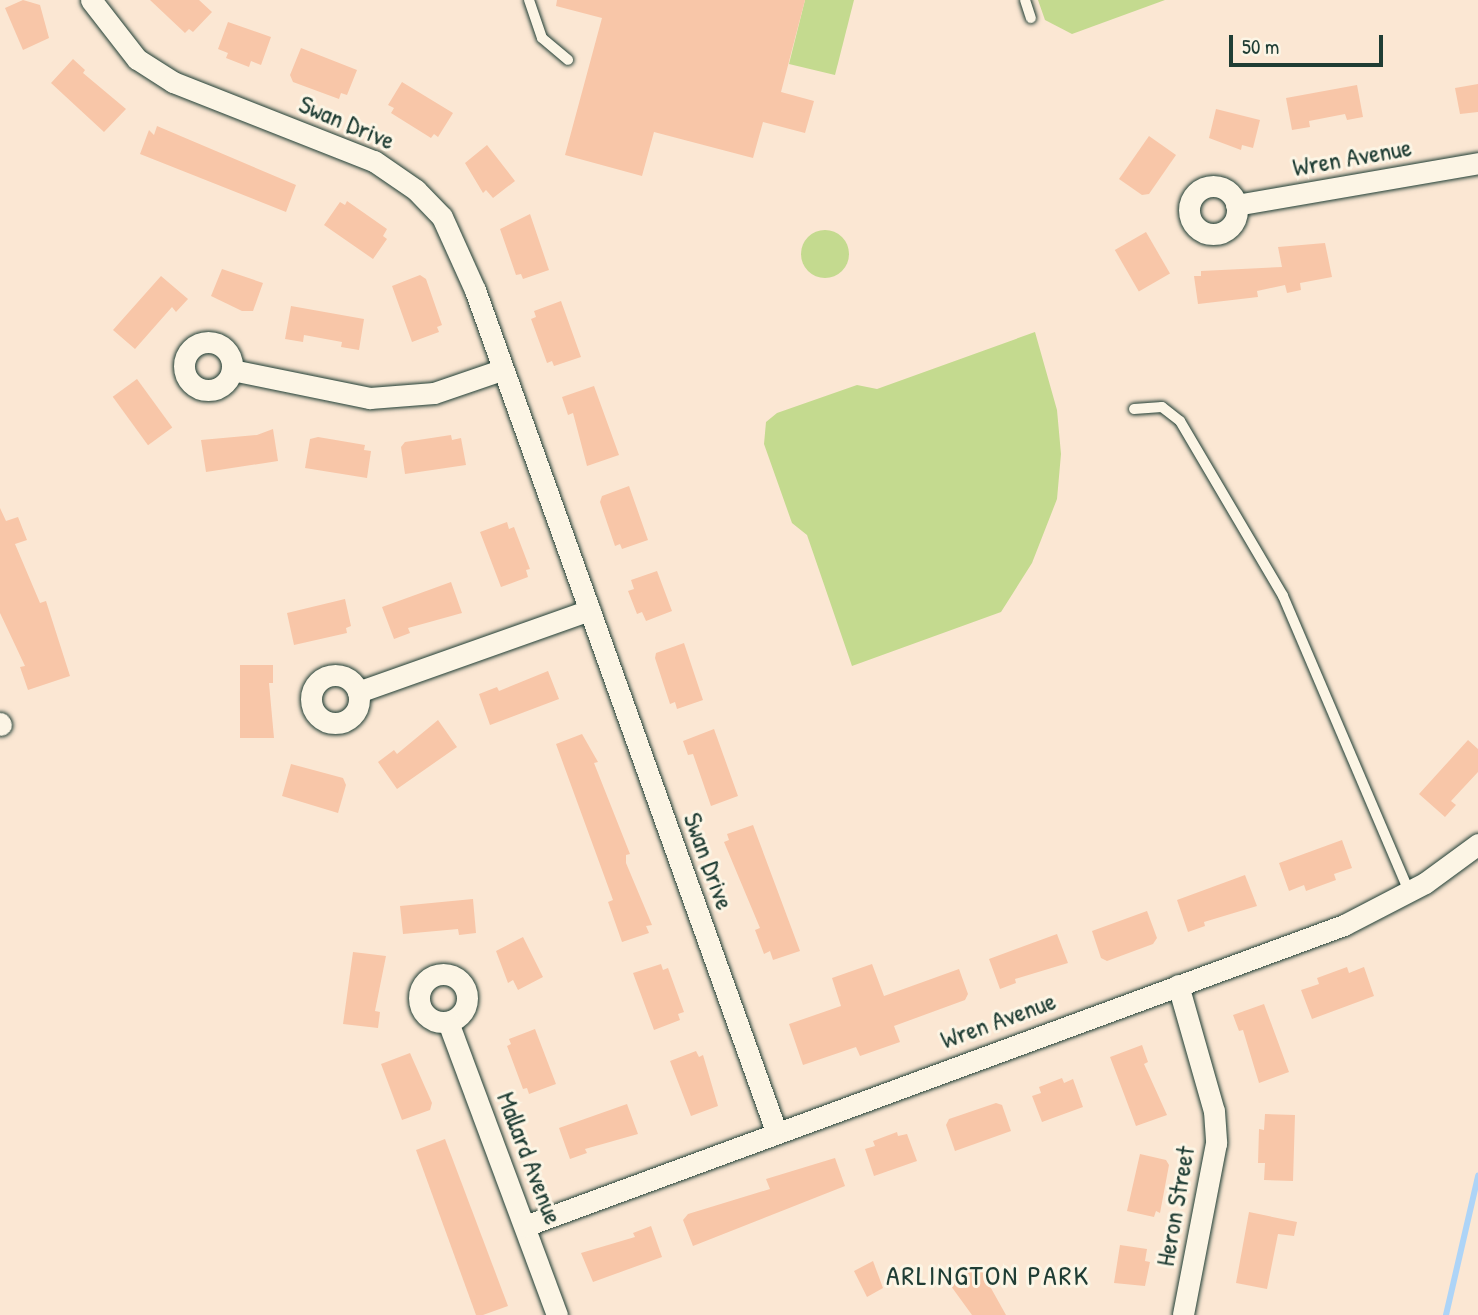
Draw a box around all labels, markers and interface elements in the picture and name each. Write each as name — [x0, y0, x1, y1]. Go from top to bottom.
scale bar — [1233, 21, 1387, 65]
text: 50 m — [1242, 32, 1279, 61]
street label: Swan Drive — [294, 88, 400, 156]
street label: Wren Avenue — [1290, 131, 1414, 183]
street label: Swan Drive — [677, 808, 741, 914]
street label: Wren Avenue — [936, 985, 1060, 1055]
street label: Mallard Avenue — [491, 1087, 569, 1229]
street label: Heron Street — [1149, 1144, 1201, 1268]
district label: ARLINGTON PARK — [888, 1258, 1088, 1292]

